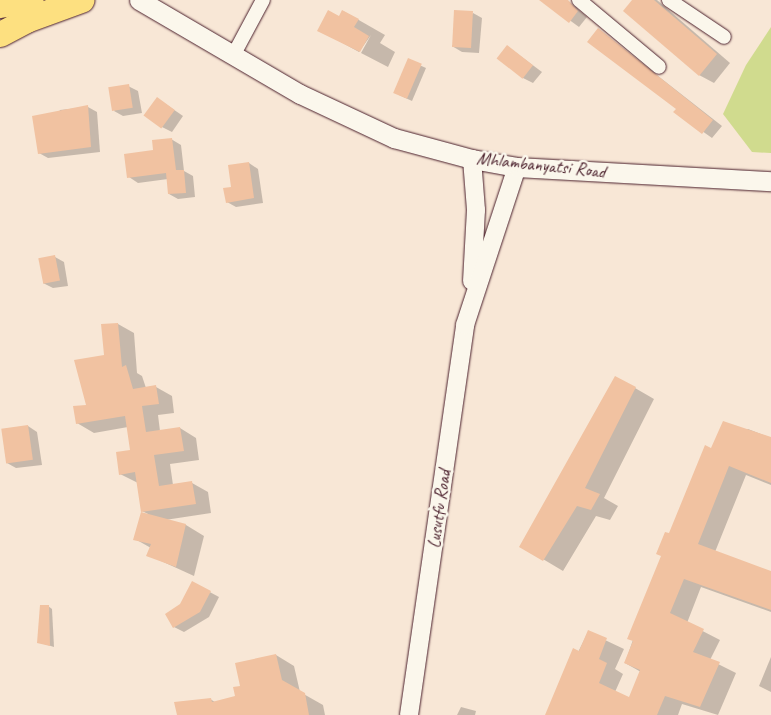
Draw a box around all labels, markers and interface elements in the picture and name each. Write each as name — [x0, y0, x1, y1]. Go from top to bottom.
street label: Mhlambanyatsi Road — [476, 148, 606, 182]
street label: Lusutfu Road — [423, 469, 455, 549]

